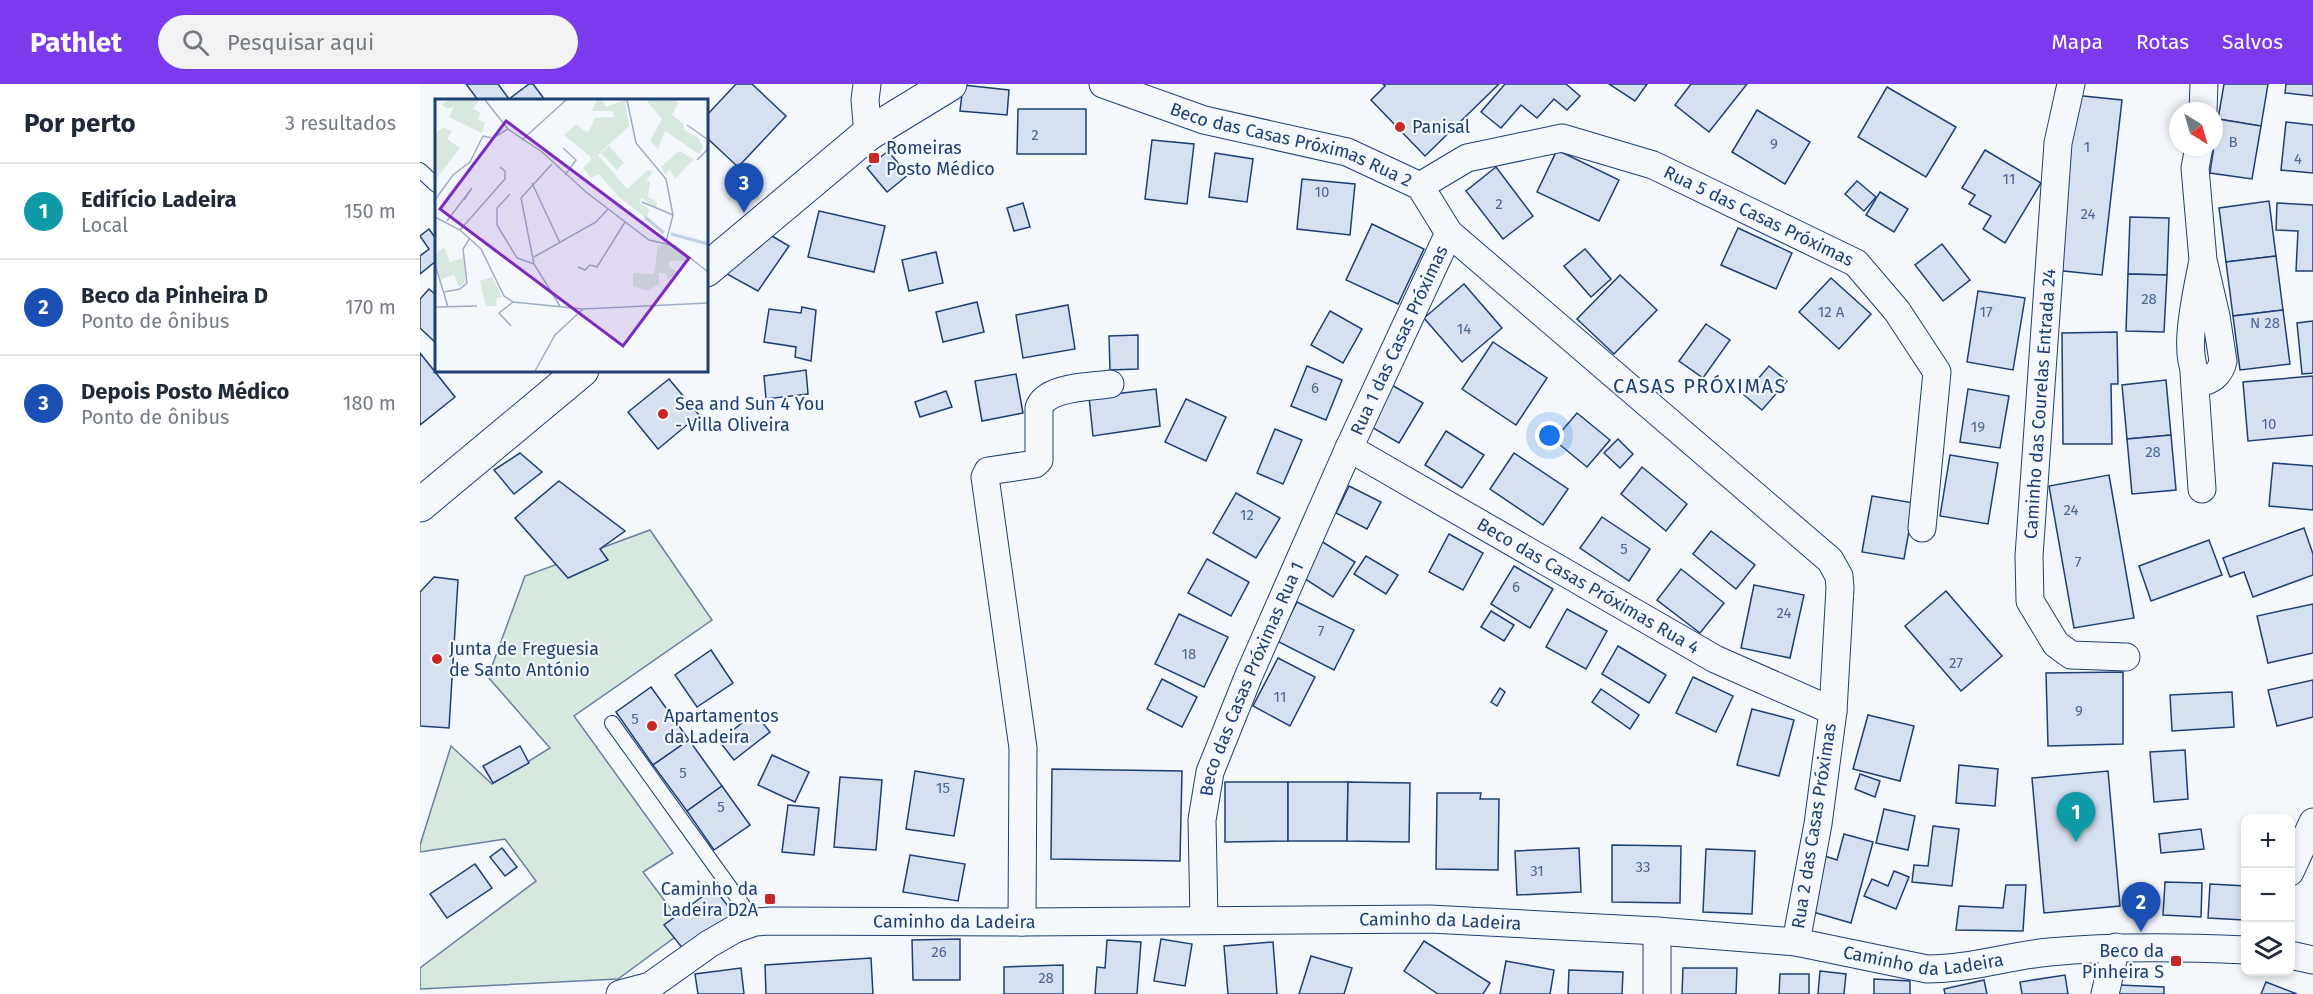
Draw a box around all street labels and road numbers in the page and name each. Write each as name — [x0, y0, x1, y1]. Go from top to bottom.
street label: Beco das Casas Próximas Rua 2 — [1167, 98, 1416, 192]
street label: Rua 5 das Casas Próximas — [1660, 161, 1857, 271]
street label: Rua 1 das Casas Próximas — [1345, 242, 1453, 439]
street label: Caminho das Courelas Entrada 24 — [2020, 268, 2060, 540]
street label: Beco das Casas Próximas Rua 4 — [1473, 513, 1704, 659]
street label: Beco das Casas Próximas Rua 1 — [1195, 559, 1308, 798]
street label: Rua 2 das Casas Próximas — [1787, 722, 1841, 930]
street label: Caminho da Ladeira — [1359, 908, 1522, 935]
street label: Caminho da Ladeira — [873, 910, 1036, 933]
street label: Caminho da Ladeira — [1841, 941, 2005, 980]

